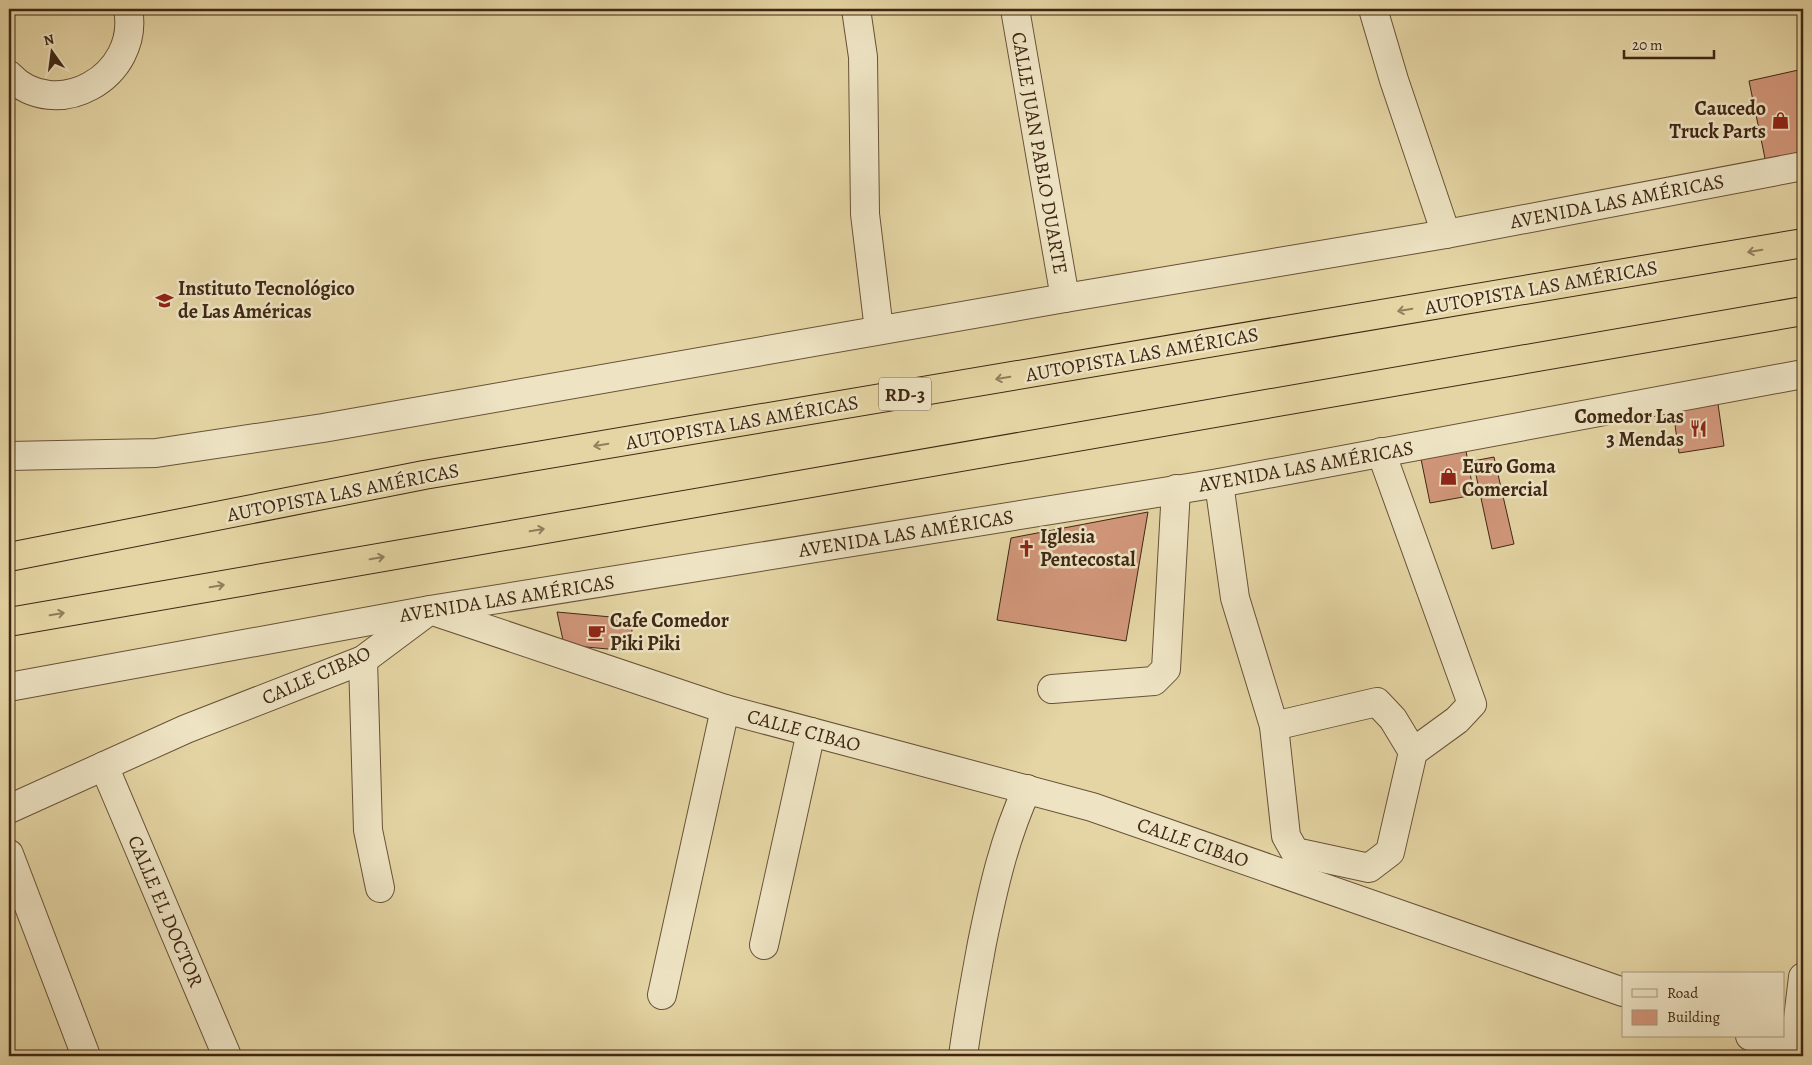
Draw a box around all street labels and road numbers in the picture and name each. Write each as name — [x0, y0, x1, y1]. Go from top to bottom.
street label: CALLE JUAN PABLO DUARTE — [1005, 30, 1074, 276]
street label: AVENIDA LAS AMÉRICAS — [1507, 167, 1726, 236]
street label: AUTOPISTA LAS AMÉRICAS — [1422, 254, 1660, 321]
street label: AUTOPISTA LAS AMÉRICAS — [1023, 321, 1261, 388]
road number: RD-3 — [879, 378, 931, 410]
street label: AUTOPISTA LAS AMÉRICAS — [623, 389, 861, 456]
street label: AVENIDA LAS AMÉRICAS — [1196, 434, 1416, 499]
street label: AUTOPISTA LAS AMÉRICAS — [224, 457, 462, 528]
street label: AVENIDA LAS AMÉRICAS — [796, 503, 1016, 564]
street label: AVENIDA LAS AMÉRICAS — [397, 568, 617, 629]
street label: CALLE CIBAO — [258, 639, 375, 711]
street label: CALLE CIBAO — [744, 702, 864, 759]
street label: CALLE CIBAO — [1133, 811, 1252, 874]
street label: CALLE EL DOCTOR — [121, 831, 210, 992]

